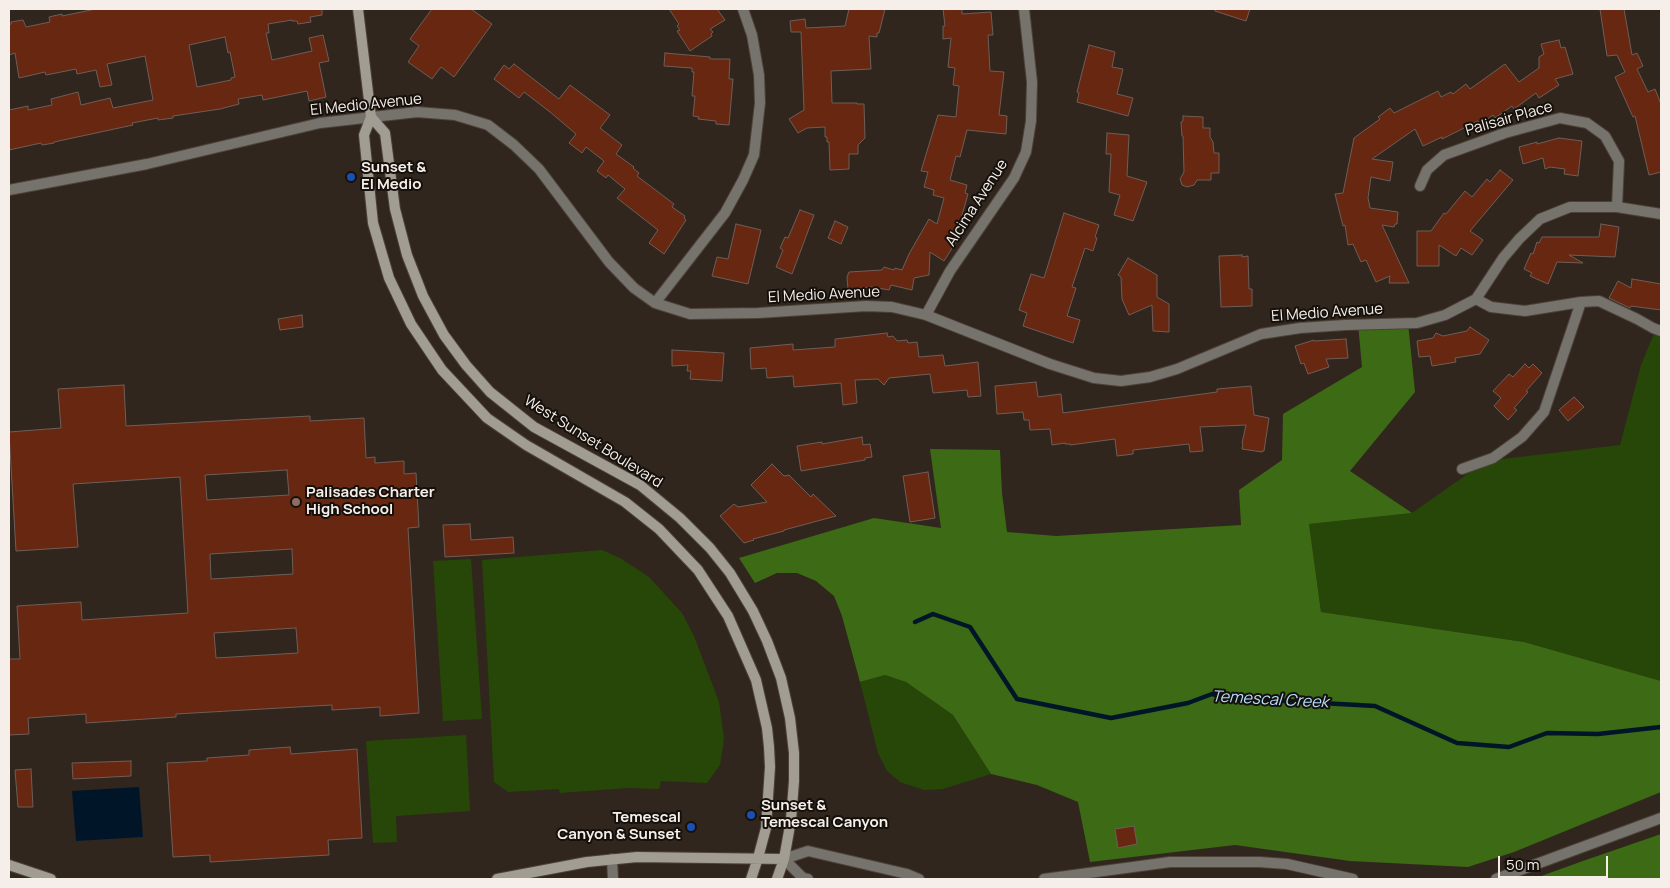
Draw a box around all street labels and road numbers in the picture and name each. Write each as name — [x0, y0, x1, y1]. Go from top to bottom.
street label: El Medio Avenue — [309, 90, 423, 120]
street label: Palisair Place — [1463, 98, 1555, 140]
street label: Alcima Avenue — [942, 156, 1012, 250]
street label: El Medio Avenue — [768, 283, 880, 307]
street label: El Medio Avenue — [1270, 300, 1384, 326]
street label: West Sunset Boulevard — [520, 392, 666, 492]

